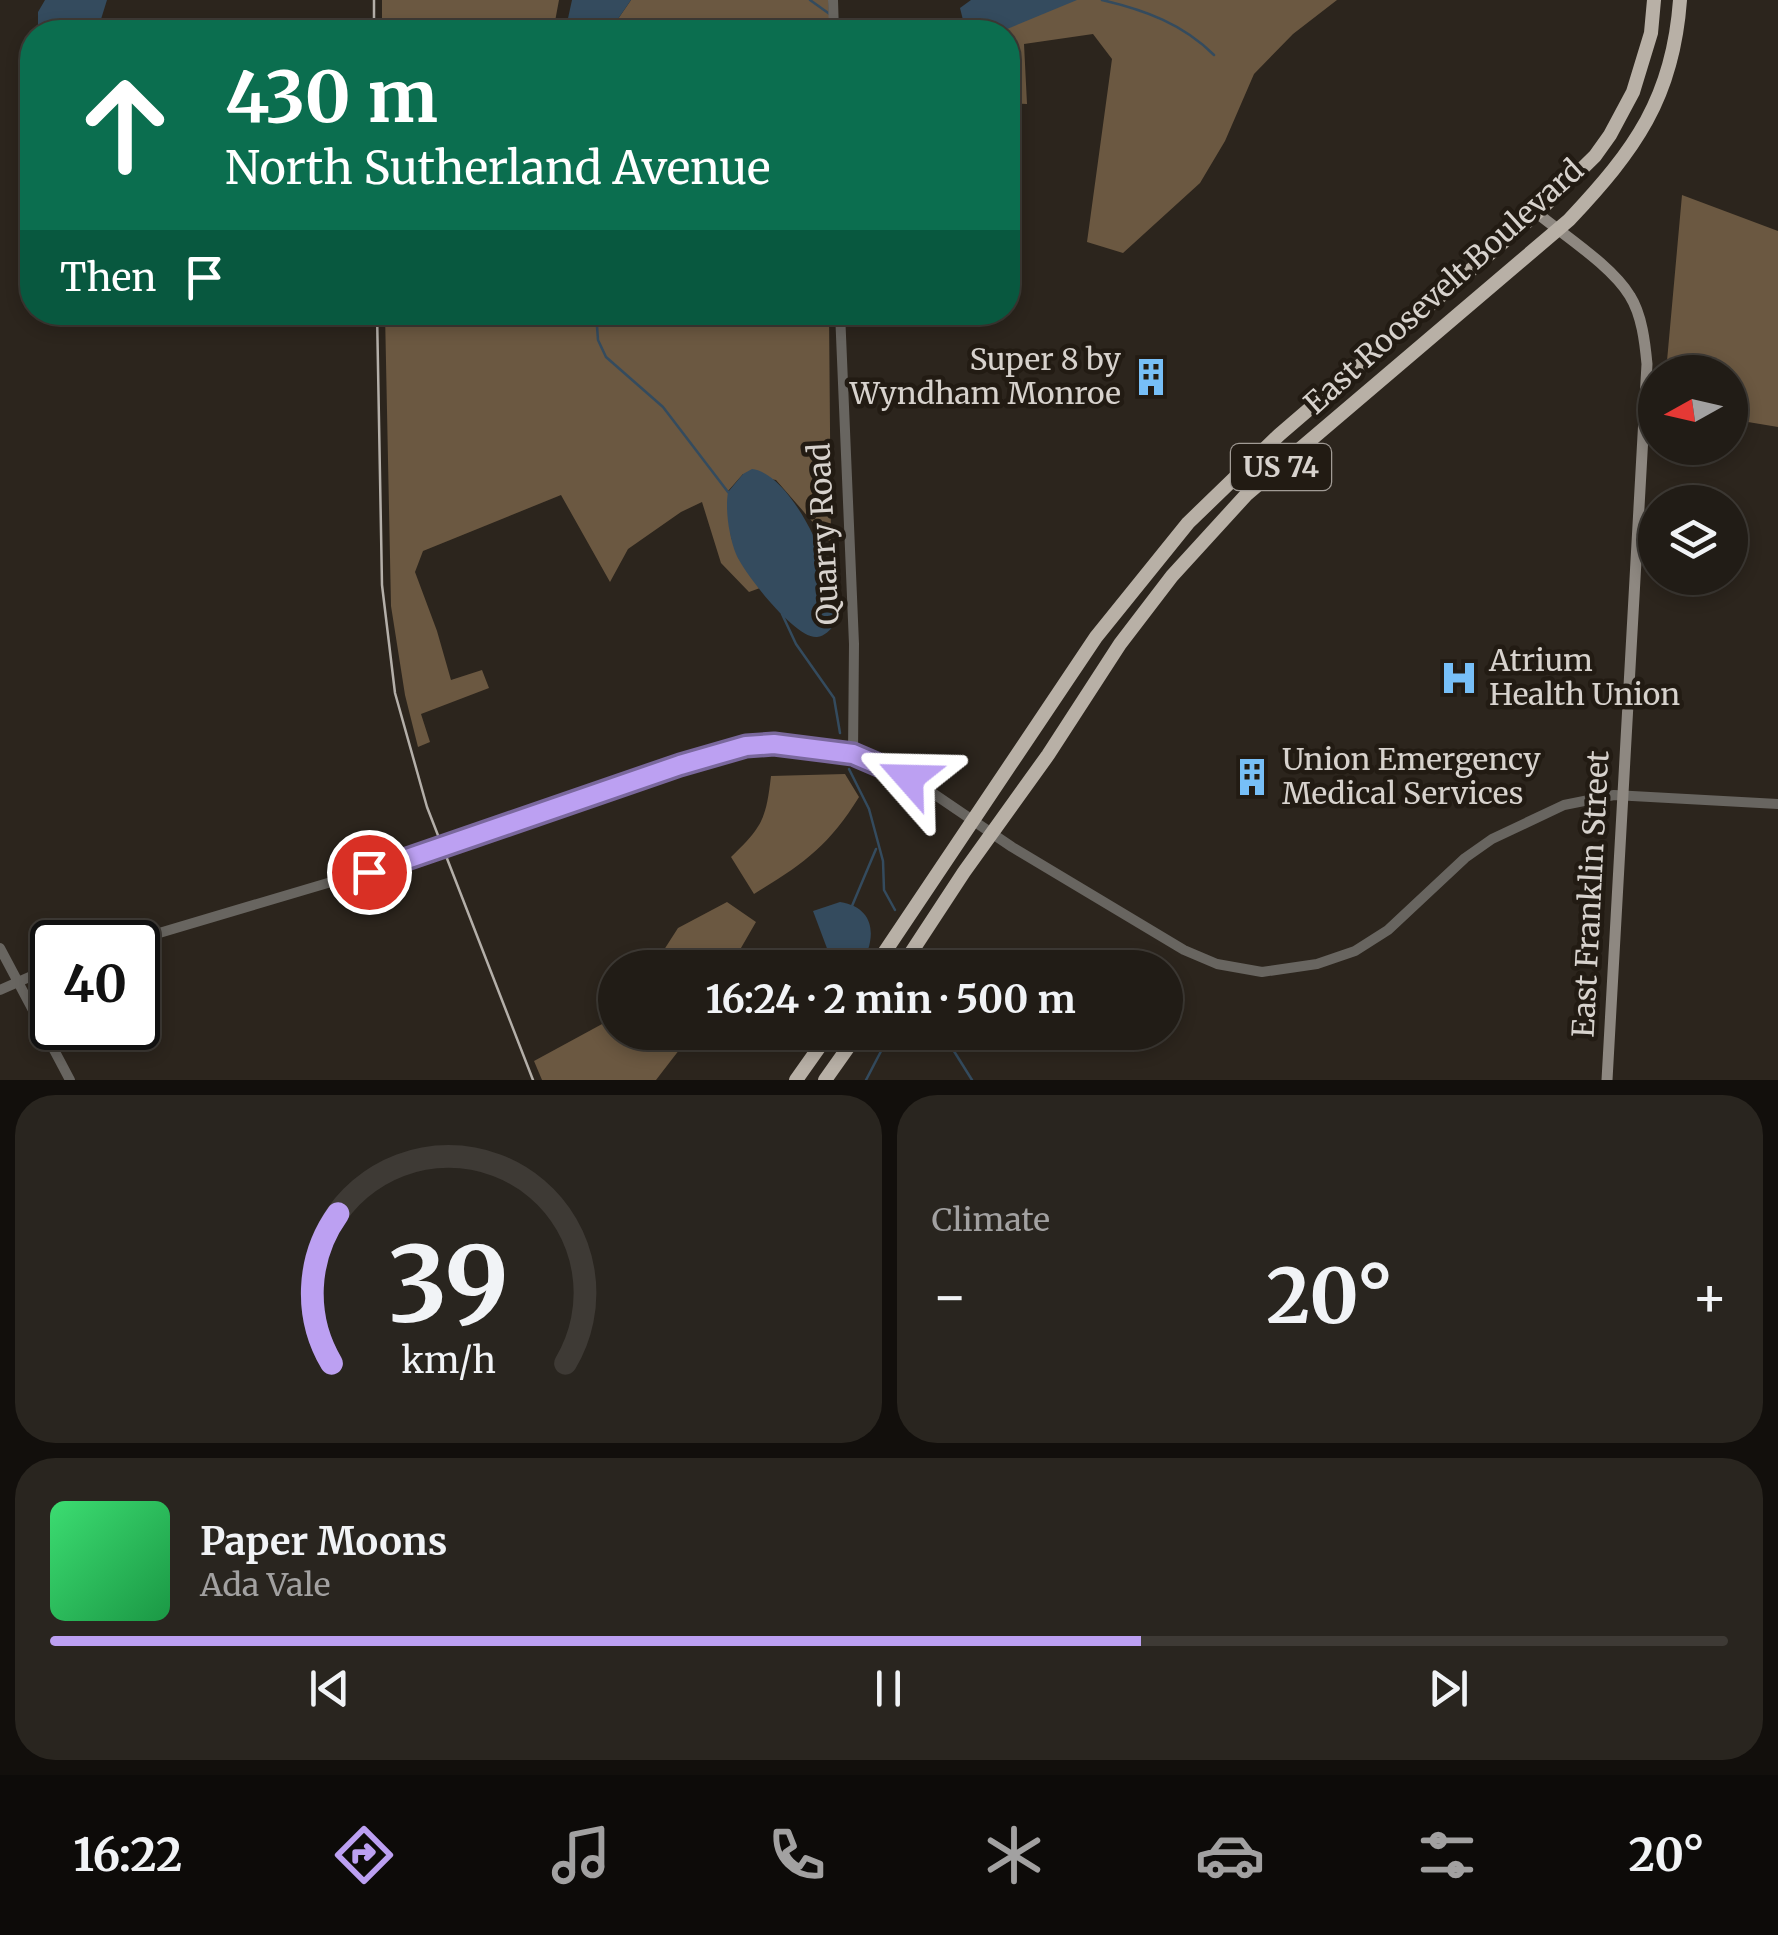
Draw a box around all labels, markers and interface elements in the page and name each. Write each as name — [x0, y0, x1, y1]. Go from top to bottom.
text: 430 m — [225, 53, 438, 141]
icon: ahead — [60, 60, 190, 190]
text: North Sutherland Avenue — [225, 140, 771, 196]
street label: East Roosevelt Boulevard — [1296, 151, 1591, 422]
icon: arrive — [177, 250, 232, 305]
text: Then — [60, 254, 157, 301]
place label: Super 8 by Wyndham Monroe — [849, 340, 1122, 412]
north arrow — [1638, 355, 1748, 465]
map controls — [1638, 355, 1748, 595]
building icon: Super 8 by Wyndham Monroe — [1130, 356, 1172, 398]
street label: Quarry Road — [799, 442, 847, 626]
road number: US 74 — [1231, 444, 1331, 490]
button: layers — [1638, 485, 1748, 595]
place label: Atrium Health Union — [1488, 641, 1680, 713]
hospital icon: Atrium Health Union — [1438, 657, 1480, 699]
position arrow — [857, 726, 961, 830]
place label: Union Emergency Medical Services — [1282, 740, 1541, 812]
street label: East Franklin Street — [1564, 749, 1617, 1038]
building icon: Union Emergency Medical Services — [1231, 756, 1273, 798]
pin — [327, 830, 412, 915]
icon: arrive — [342, 845, 397, 900]
speed limit sign: 40 — [30, 920, 160, 1050]
text: 16:24 · 2 min · 500 m — [705, 976, 1076, 1023]
text: Climate — [932, 1200, 1050, 1240]
text: 39 — [388, 1219, 509, 1349]
text: 20° — [1266, 1249, 1393, 1343]
text: − — [932, 1262, 968, 1331]
text: + — [1691, 1262, 1728, 1331]
text: km/h — [401, 1338, 496, 1383]
text: Paper Moons — [200, 1518, 447, 1565]
text: Ada Vale — [200, 1565, 330, 1605]
icon: previous — [302, 1661, 357, 1716]
icon: pause — [861, 1661, 916, 1716]
icon: next — [1421, 1661, 1476, 1716]
icon: directions — [329, 1820, 399, 1890]
icon: music — [546, 1820, 616, 1890]
icon: phone — [762, 1820, 832, 1890]
icon: climate — [979, 1820, 1049, 1890]
icon: car — [1195, 1820, 1265, 1890]
icon: filters — [1412, 1820, 1482, 1890]
text: 16:22 — [73, 1827, 183, 1883]
text: 20° — [1628, 1827, 1705, 1883]

